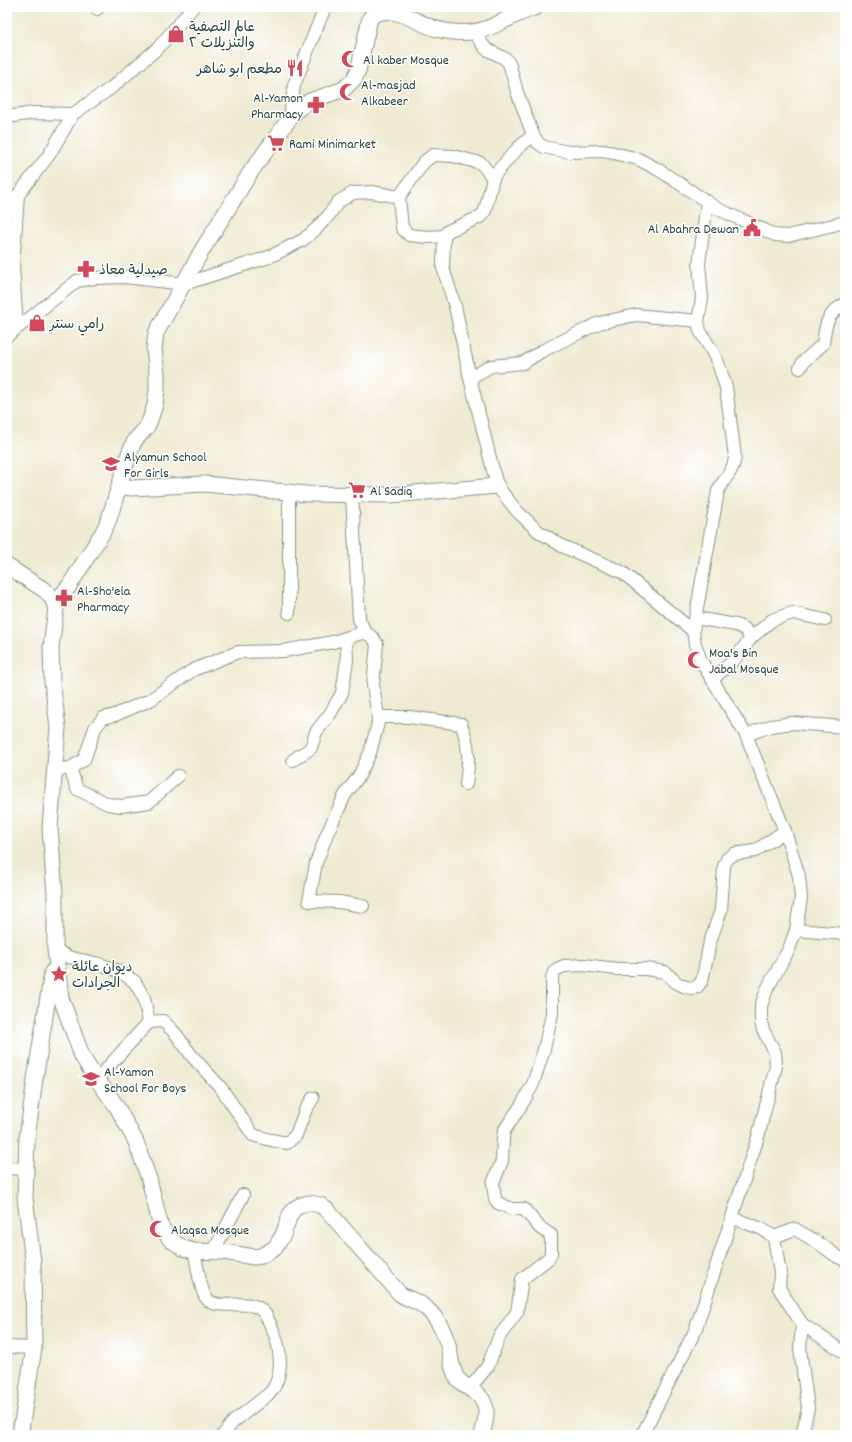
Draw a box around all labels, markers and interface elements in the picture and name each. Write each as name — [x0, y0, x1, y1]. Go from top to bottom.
place label: عالم التصفية والتنزيلات ٢ — [189, 18, 255, 54]
shop icon: عالم التصفية والتنزيلات ٢ — [166, 24, 186, 44]
mosque icon: Al kaber Mosque — [340, 49, 360, 69]
place label: Al kaber Mosque — [363, 51, 449, 71]
restaurant icon: مطعم ابو شاهر — [285, 58, 305, 78]
place label: مطعم ابو شاهر — [196, 60, 282, 80]
place label: Al-masjad Alkabeer — [361, 76, 416, 112]
mosque icon: Al-masjad Alkabeer — [338, 82, 358, 102]
place label: Al-Yamon Pharmacy — [251, 89, 303, 125]
pharmacy icon: Al-Yamon Pharmacy — [306, 95, 326, 115]
supermarket icon: Rami Minimarket — [266, 133, 286, 153]
place label: Rami Minimarket — [289, 135, 376, 155]
public building icon: Al Abahra Dewan — [742, 218, 762, 238]
place label: Al Abahra Dewan — [648, 220, 739, 240]
pharmacy icon: صيدلية معاذ — [76, 259, 96, 279]
place label: صيدلية معاذ — [99, 261, 168, 281]
shop icon: رامي سنتر — [27, 313, 47, 333]
place label: رامي سنتر — [49, 315, 104, 336]
place label: Alyamun School For Girls — [124, 448, 207, 484]
school or university icon: Alyamun School For Girls — [101, 454, 121, 474]
supermarket icon: Al Sadiq — [347, 480, 367, 500]
place label: Al Sadiq — [370, 482, 412, 502]
place label: Al-Sho'ela Pharmacy — [77, 582, 131, 618]
pharmacy icon: Al-Sho'ela Pharmacy — [54, 588, 74, 608]
place label: Moa's Bin Jabal Mosque — [709, 644, 779, 680]
mosque icon: Moa's Bin Jabal Mosque — [686, 650, 706, 670]
place label: ديوان عائلة الجرادات — [72, 958, 132, 994]
place icon: ديوان عائلة الجرادات — [49, 964, 69, 984]
place label: Al-Yamon School For Boys — [104, 1063, 187, 1099]
school or university icon: Al-Yamon School For Boys — [81, 1069, 101, 1089]
mosque icon: Alaqsa Mosque — [148, 1219, 168, 1239]
place label: Alaqsa Mosque — [171, 1221, 249, 1241]

